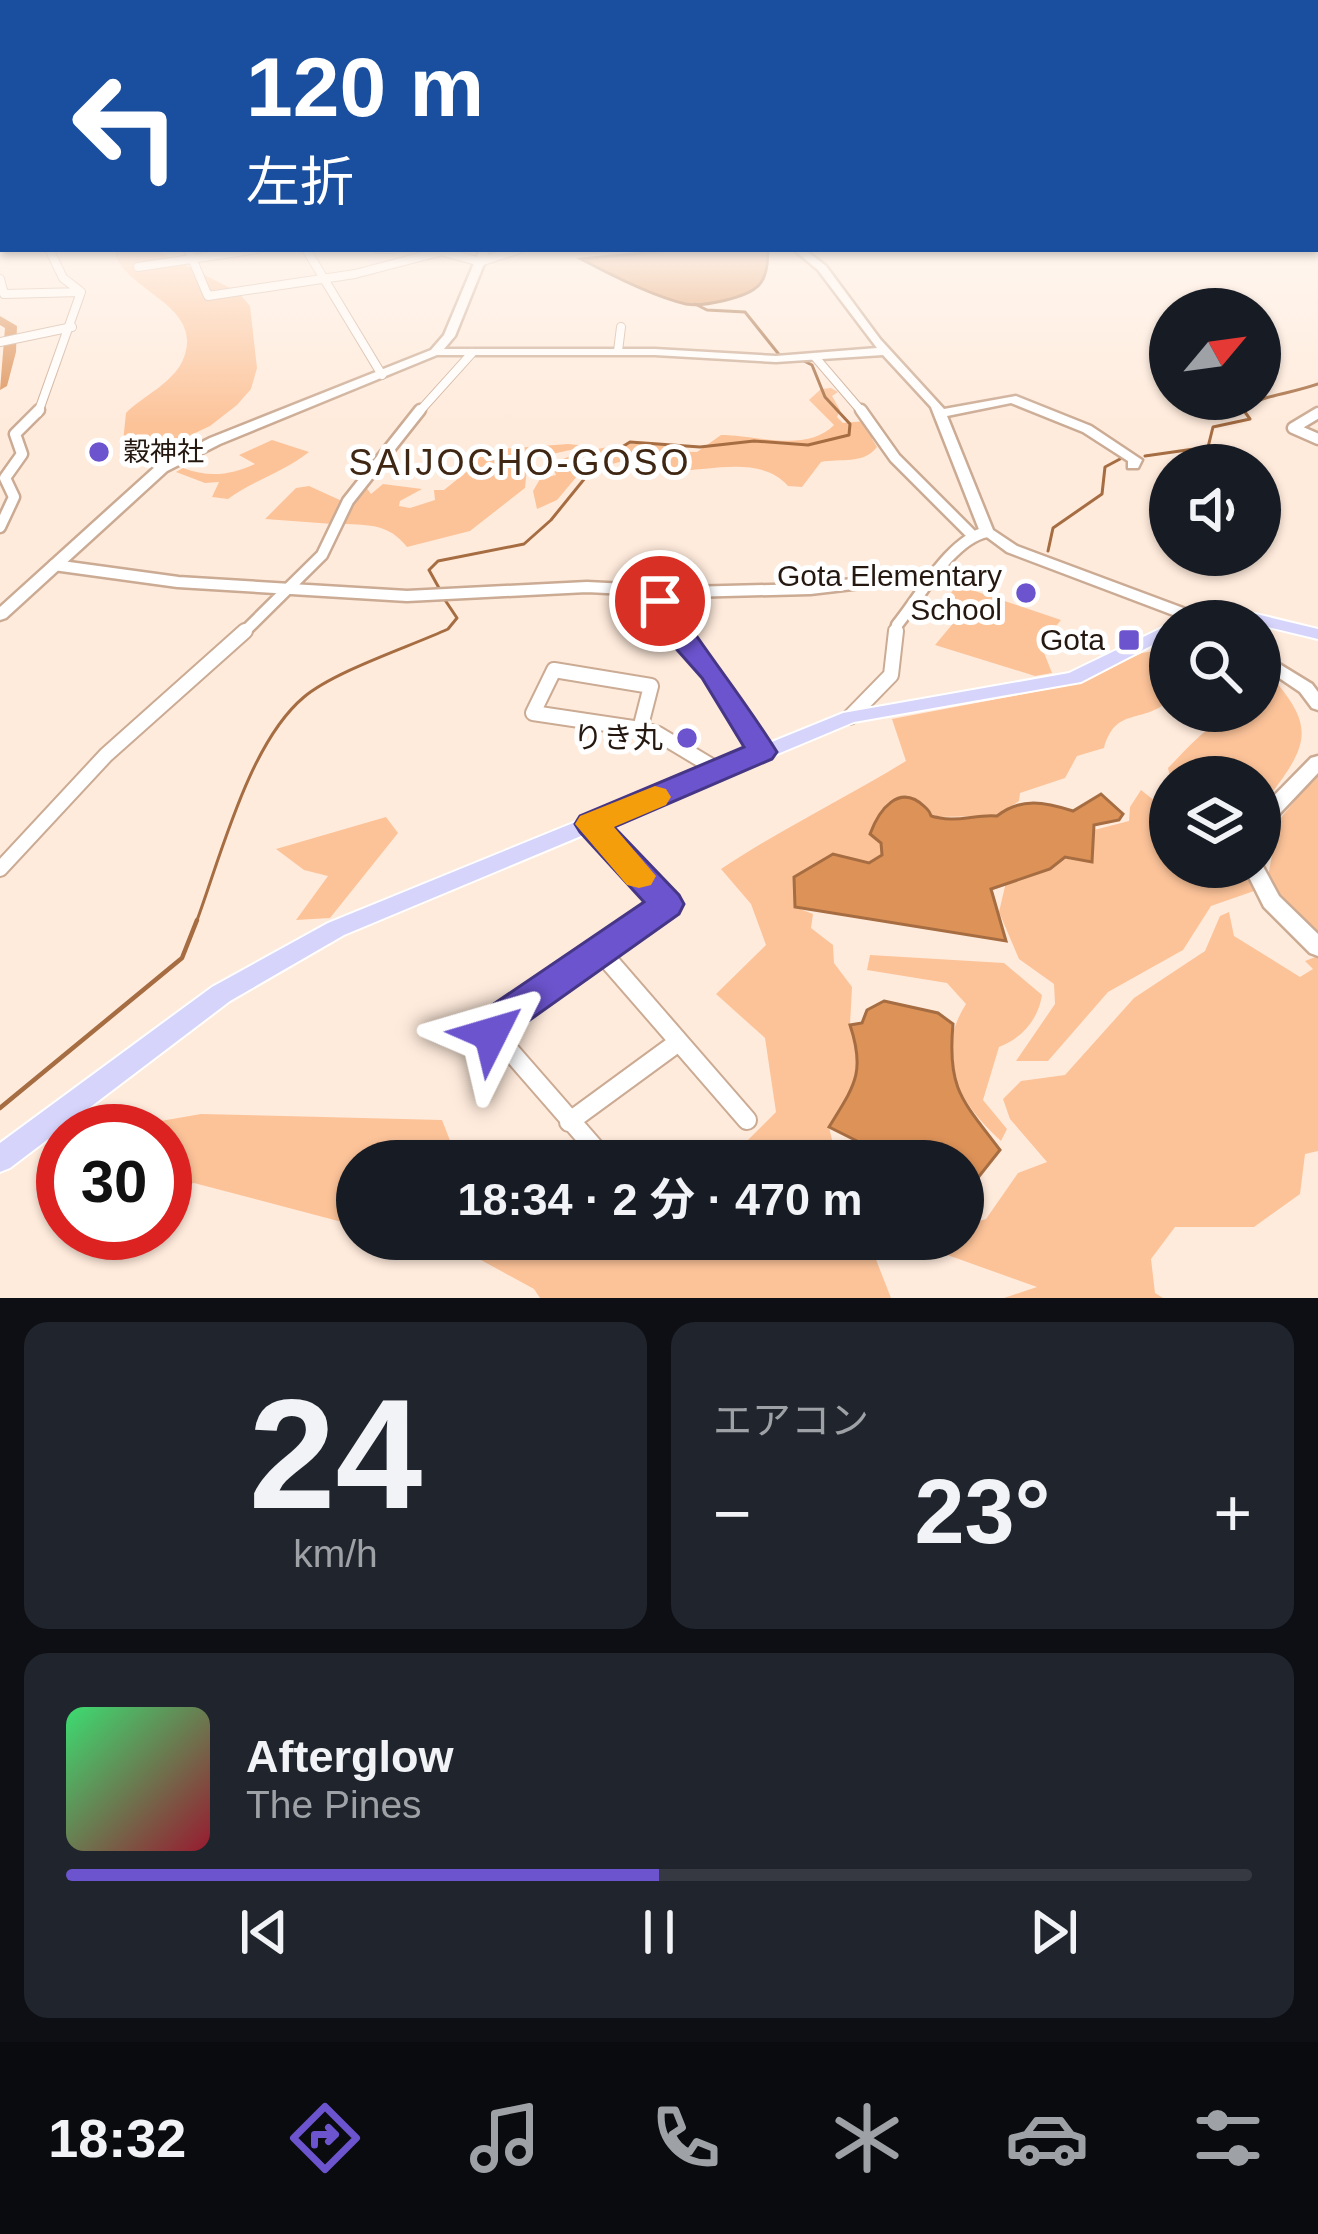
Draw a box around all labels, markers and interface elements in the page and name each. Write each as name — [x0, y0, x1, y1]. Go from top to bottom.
text: 120 m — [246, 40, 484, 134]
icon: left — [48, 48, 204, 204]
text: 左折 — [246, 152, 354, 212]
north arrow — [1149, 288, 1281, 420]
map controls — [1149, 288, 1281, 888]
place label: 穀神社 — [123, 437, 204, 467]
marker: 穀神社 — [86, 439, 112, 465]
district label: SAIJOCHO-GOSO — [348, 442, 692, 483]
button: sound — [1149, 444, 1281, 576]
pin — [609, 550, 711, 652]
place label: Gota Elementary School — [777, 559, 1002, 626]
icon: arrive — [627, 568, 693, 634]
marker: Gota Elementary School — [1013, 580, 1039, 606]
button: search — [1149, 600, 1281, 732]
place label: Gota — [1040, 623, 1105, 656]
marker: Gota — [1116, 627, 1142, 653]
place label: りき丸 — [573, 721, 663, 754]
marker: りき丸 — [674, 725, 700, 751]
button: layers — [1149, 756, 1281, 888]
position arrow — [428, 971, 554, 1097]
speed limit sign: 30 — [36, 1104, 192, 1260]
text: 18:34 · 2 分 · 470 m — [457, 1174, 863, 1225]
text: 24 — [249, 1367, 422, 1541]
text: エアコン — [713, 1399, 869, 1442]
text: 23° — [914, 1462, 1051, 1562]
text: − — [713, 1476, 752, 1550]
text: + — [1213, 1476, 1252, 1550]
text: km/h — [293, 1532, 378, 1575]
text: Afterglow — [246, 1731, 454, 1782]
text: The Pines — [246, 1783, 422, 1826]
icon: previous — [231, 1899, 297, 1965]
icon: pause — [626, 1899, 692, 1965]
icon: next — [1021, 1899, 1087, 1965]
icon: directions — [283, 2096, 367, 2180]
icon: music — [463, 2096, 547, 2180]
icon: phone — [644, 2096, 728, 2180]
icon: climate — [825, 2096, 909, 2180]
icon: car — [1005, 2096, 1089, 2180]
icon: filters — [1186, 2096, 1270, 2180]
text: 18:32 — [48, 2108, 186, 2168]

